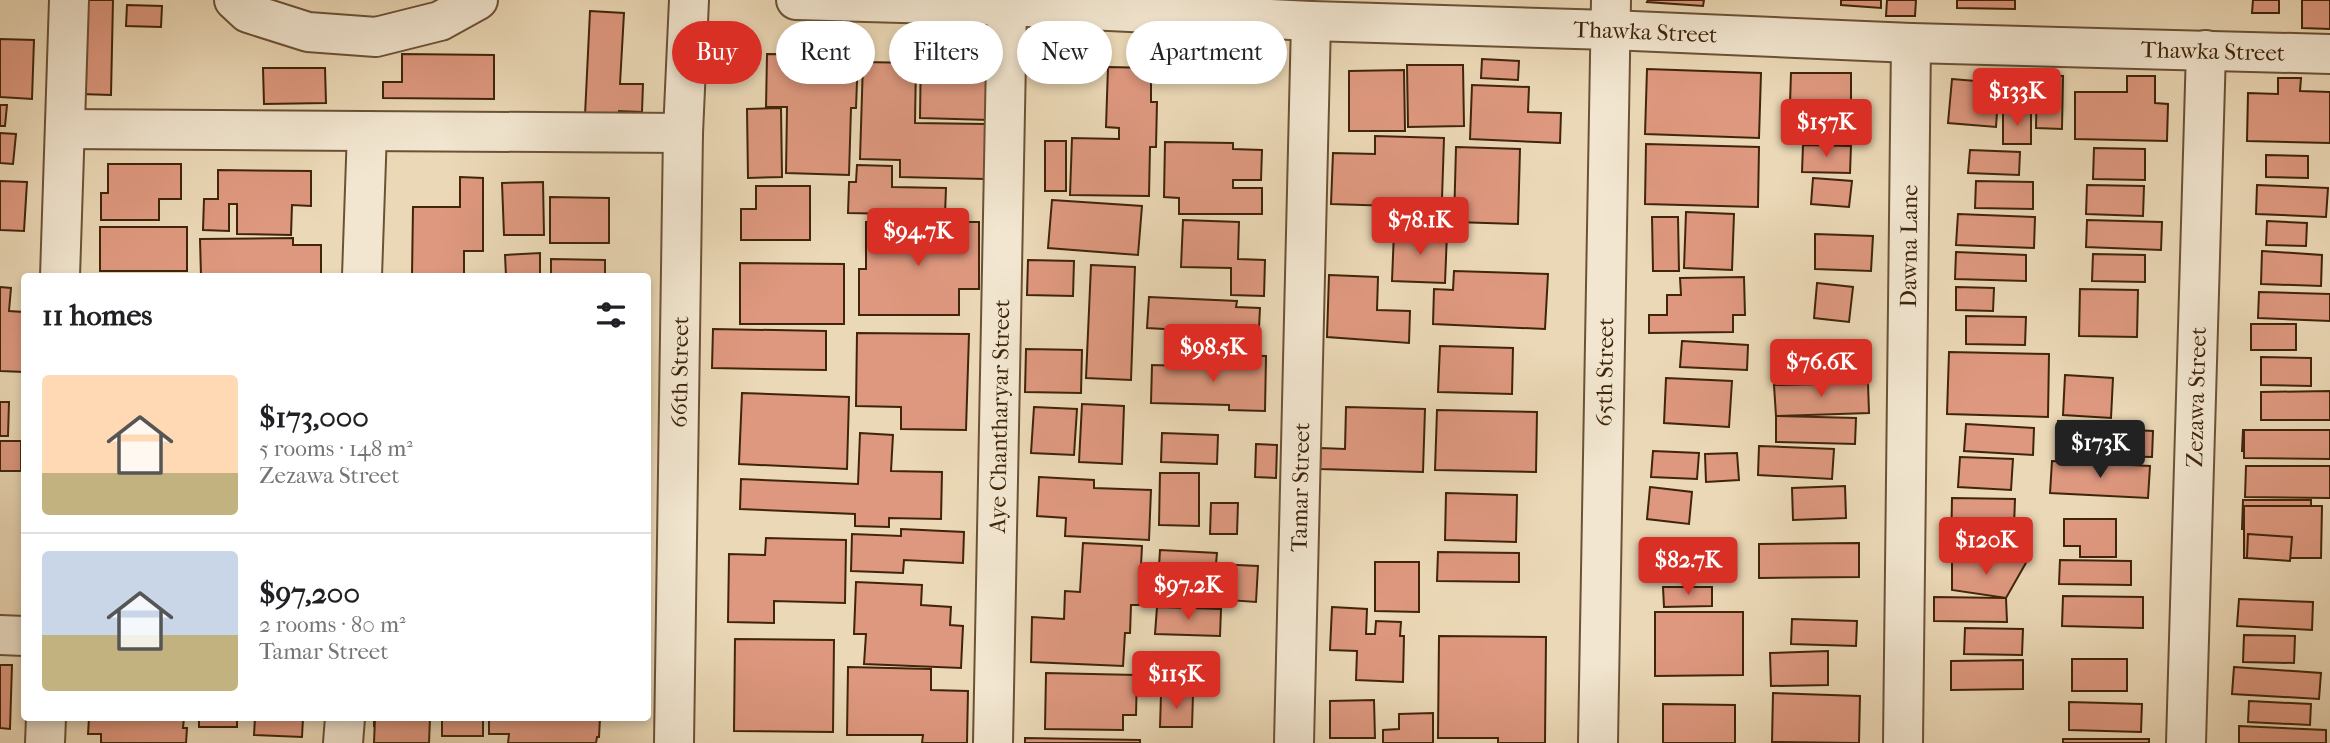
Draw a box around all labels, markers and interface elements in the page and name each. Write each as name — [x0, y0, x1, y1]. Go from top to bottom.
street label: Thawka Street — [1573, 15, 1718, 48]
chip: Buy — [672, 21, 762, 84]
chip: Rent — [776, 21, 875, 84]
chip: Filters — [889, 21, 1003, 84]
chip: New — [1017, 21, 1112, 84]
chip: Apartment — [1126, 21, 1287, 84]
street label: Thawka Street — [2141, 36, 2285, 66]
pin: $133K — [1968, 68, 2066, 128]
text: $133K — [1989, 77, 2045, 104]
pin: $157K — [1777, 100, 1875, 159]
text: $157K — [1797, 108, 1855, 135]
street label: Dawna Lane — [1894, 184, 1923, 308]
pin: $78.1K — [1363, 198, 1477, 257]
text: $78.1K — [1388, 206, 1452, 233]
pin: $94.7K — [861, 208, 975, 268]
text: $94.7K — [883, 217, 953, 244]
icon: filters — [592, 296, 630, 334]
text: 11 homes — [42, 298, 152, 333]
street label: Aye Chantharyar Street — [983, 299, 1015, 534]
street label: 66th Street — [665, 316, 694, 428]
street label: 65th Street — [1590, 317, 1619, 427]
pin: $98.5K — [1156, 324, 1270, 384]
street label: Zezawa Street — [2180, 327, 2212, 468]
text: $98.5K — [1180, 333, 1246, 360]
pin: $76.6K — [1764, 340, 1878, 399]
text: $76.6K — [1786, 348, 1856, 375]
text: $173,000 — [259, 400, 369, 435]
icon: home — [98, 403, 182, 487]
pin: $173K — [2051, 420, 2149, 480]
street label: Tamar Street — [1285, 422, 1315, 552]
text: $173K — [2071, 429, 2129, 456]
text: 5 rooms · 148 m² — [259, 435, 413, 462]
text: Zezawa Street — [259, 462, 399, 489]
pin: $120K — [1937, 518, 2035, 577]
text: $120K — [1955, 526, 2017, 553]
pin: $82.7K — [1631, 538, 1745, 597]
text: $82.7K — [1654, 546, 1722, 573]
pin: $97.2K — [1131, 562, 1245, 622]
text: $97.2K — [1154, 571, 1222, 598]
text: $97,200 — [259, 576, 360, 611]
icon: home — [98, 579, 182, 663]
text: 2 rooms · 80 m² — [259, 611, 406, 638]
text: Tamar Street — [259, 638, 388, 665]
pin: $115K — [1127, 652, 1225, 711]
text: $115K — [1148, 660, 1204, 687]

